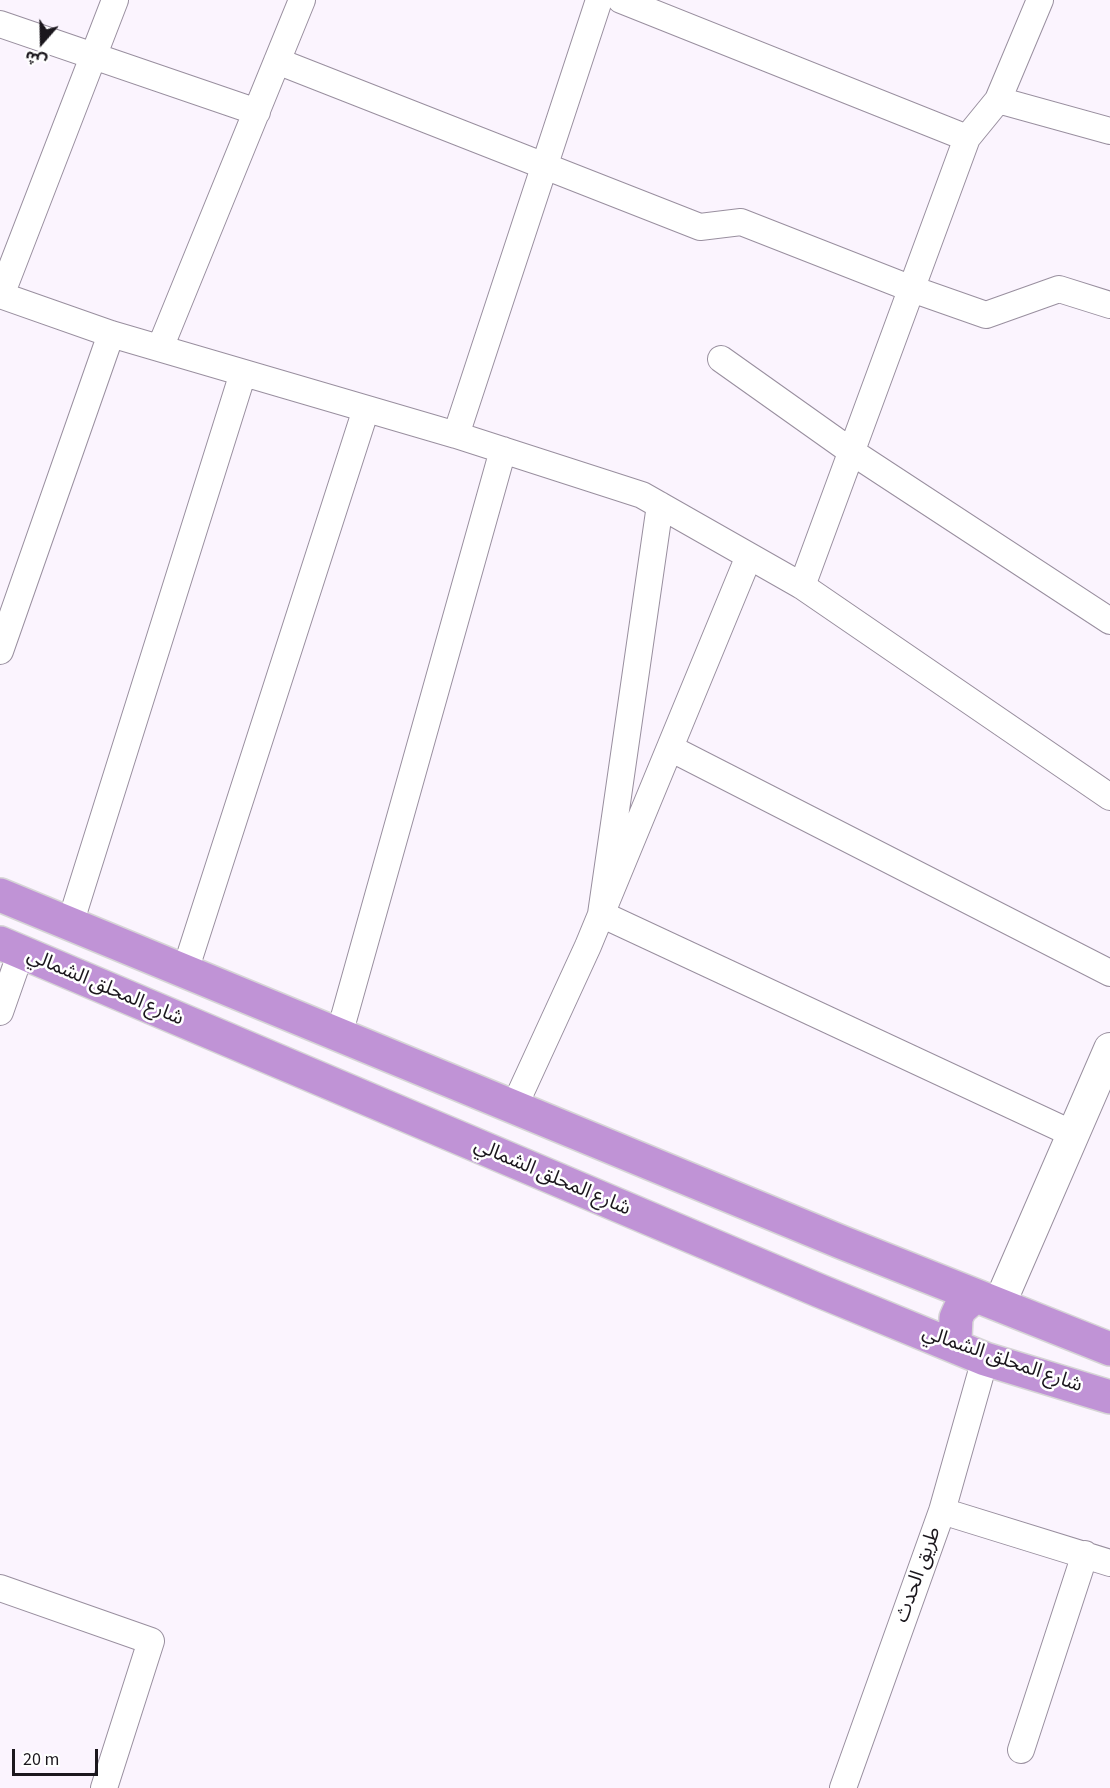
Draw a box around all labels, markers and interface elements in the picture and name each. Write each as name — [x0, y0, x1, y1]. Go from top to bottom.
north arrow — [12, 12, 72, 72]
text: ش — [22, 45, 50, 73]
street label: شارع المحلق الشمالي — [23, 944, 187, 1032]
street label: شارع المحلق الشمالي — [470, 1134, 634, 1222]
street label: شارع المحلق الشمالي — [919, 1321, 1085, 1399]
street label: طريق الحدث — [891, 1524, 947, 1626]
scale bar — [15, 1737, 100, 1775]
text: 20 m — [23, 1747, 59, 1772]

